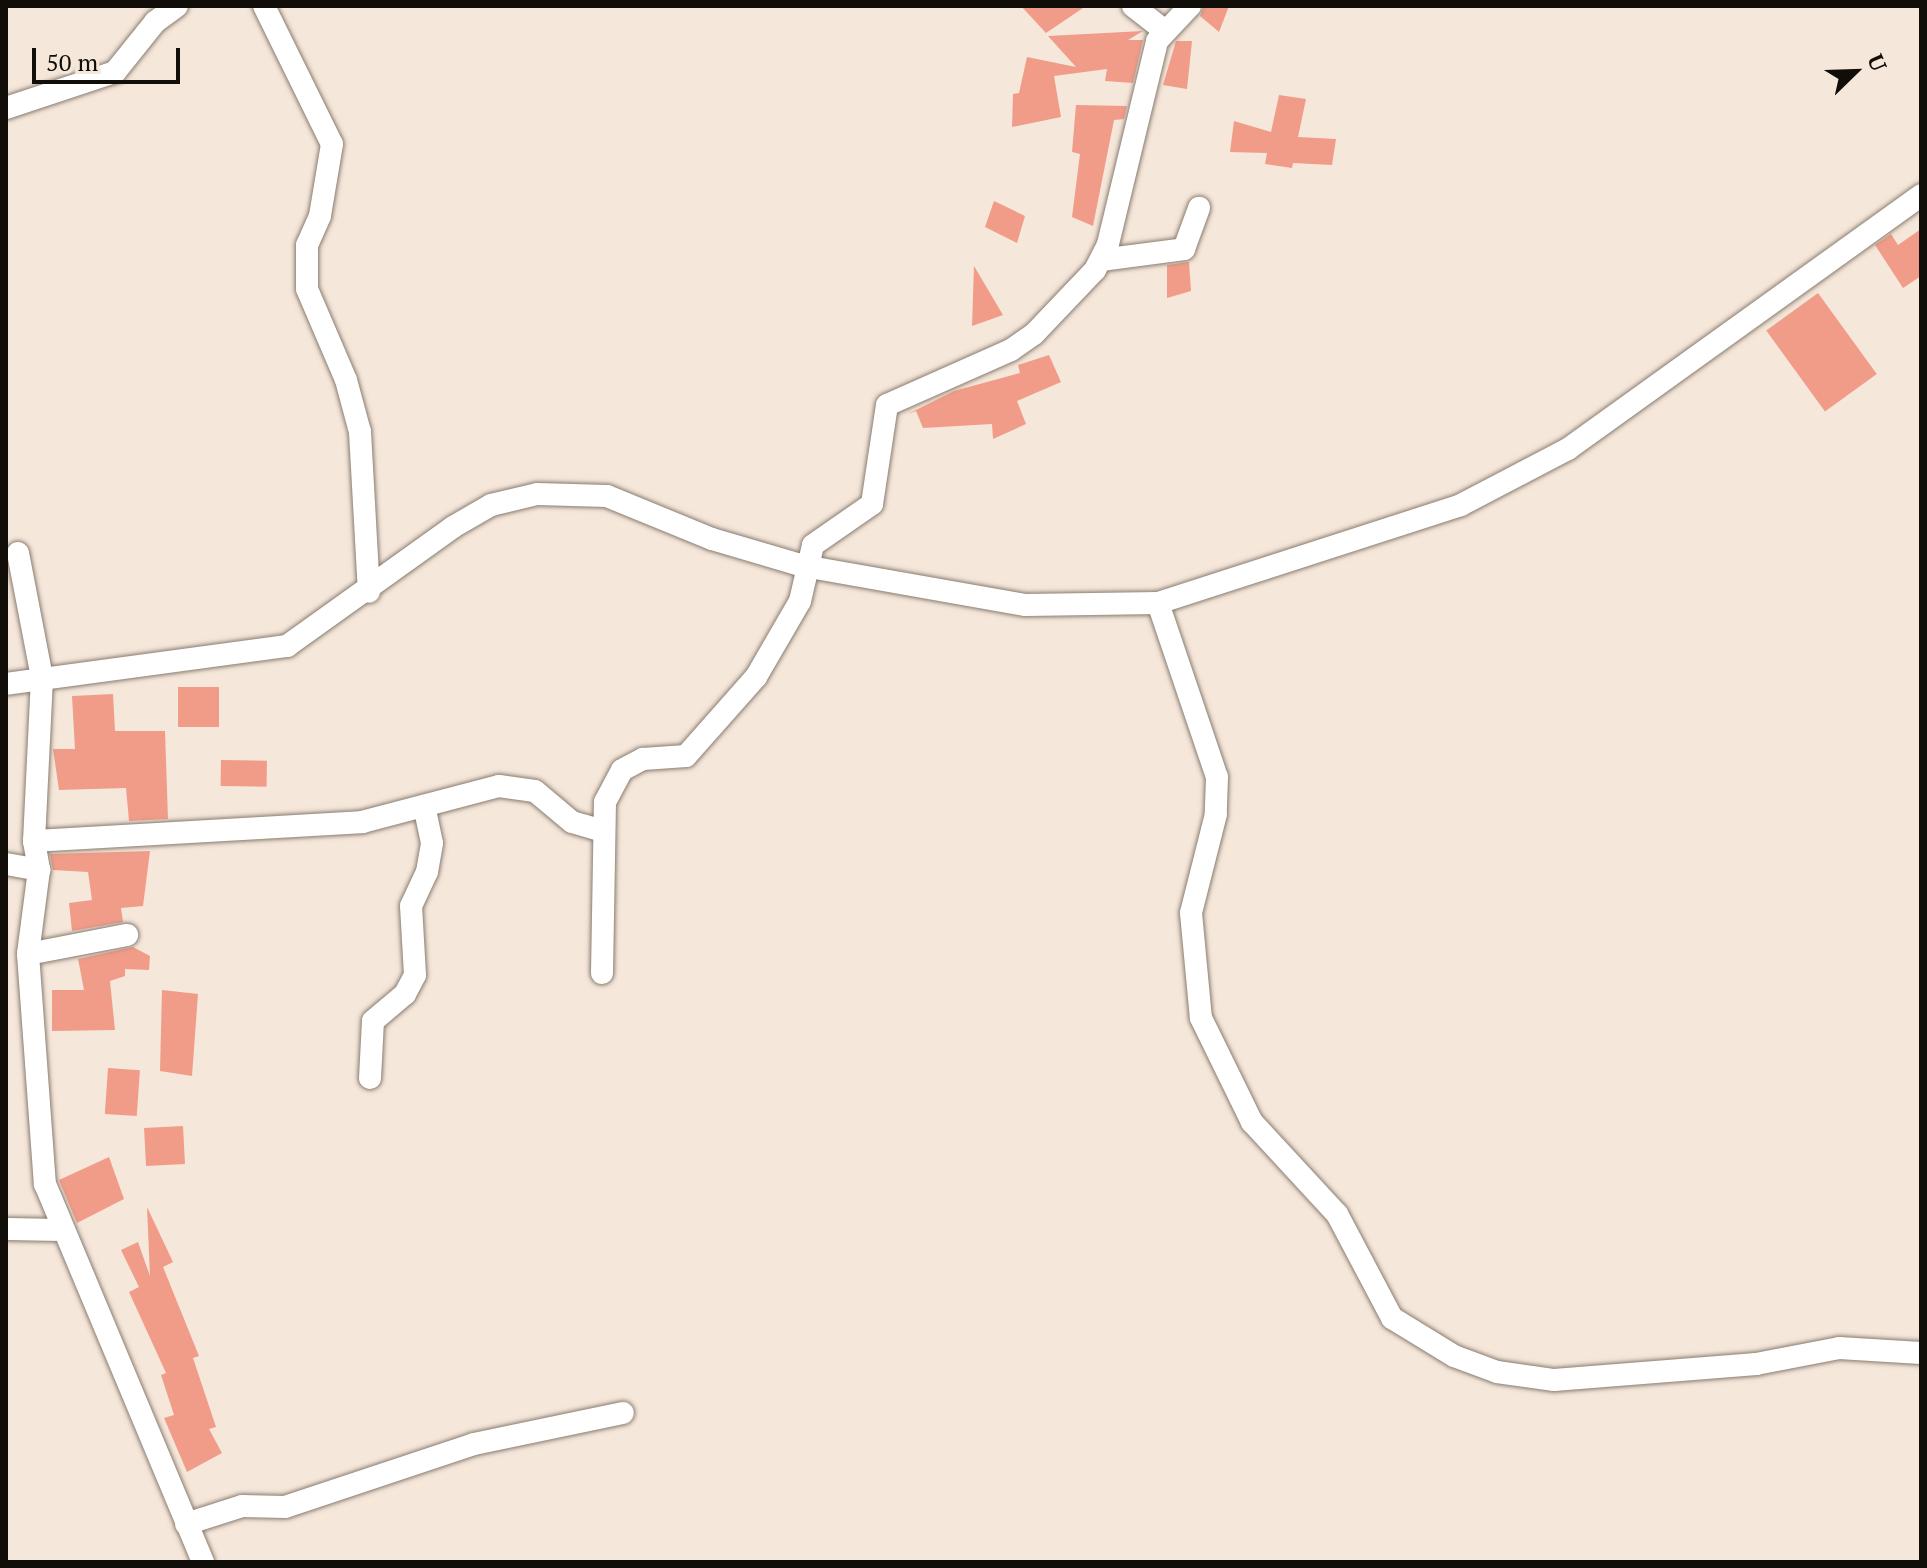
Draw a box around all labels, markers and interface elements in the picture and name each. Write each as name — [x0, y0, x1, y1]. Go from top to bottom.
scale bar — [36, 32, 184, 82]
north arrow — [1815, 32, 1895, 112]
text: 50 m — [46, 46, 98, 78]
text: U — [1861, 50, 1894, 75]

